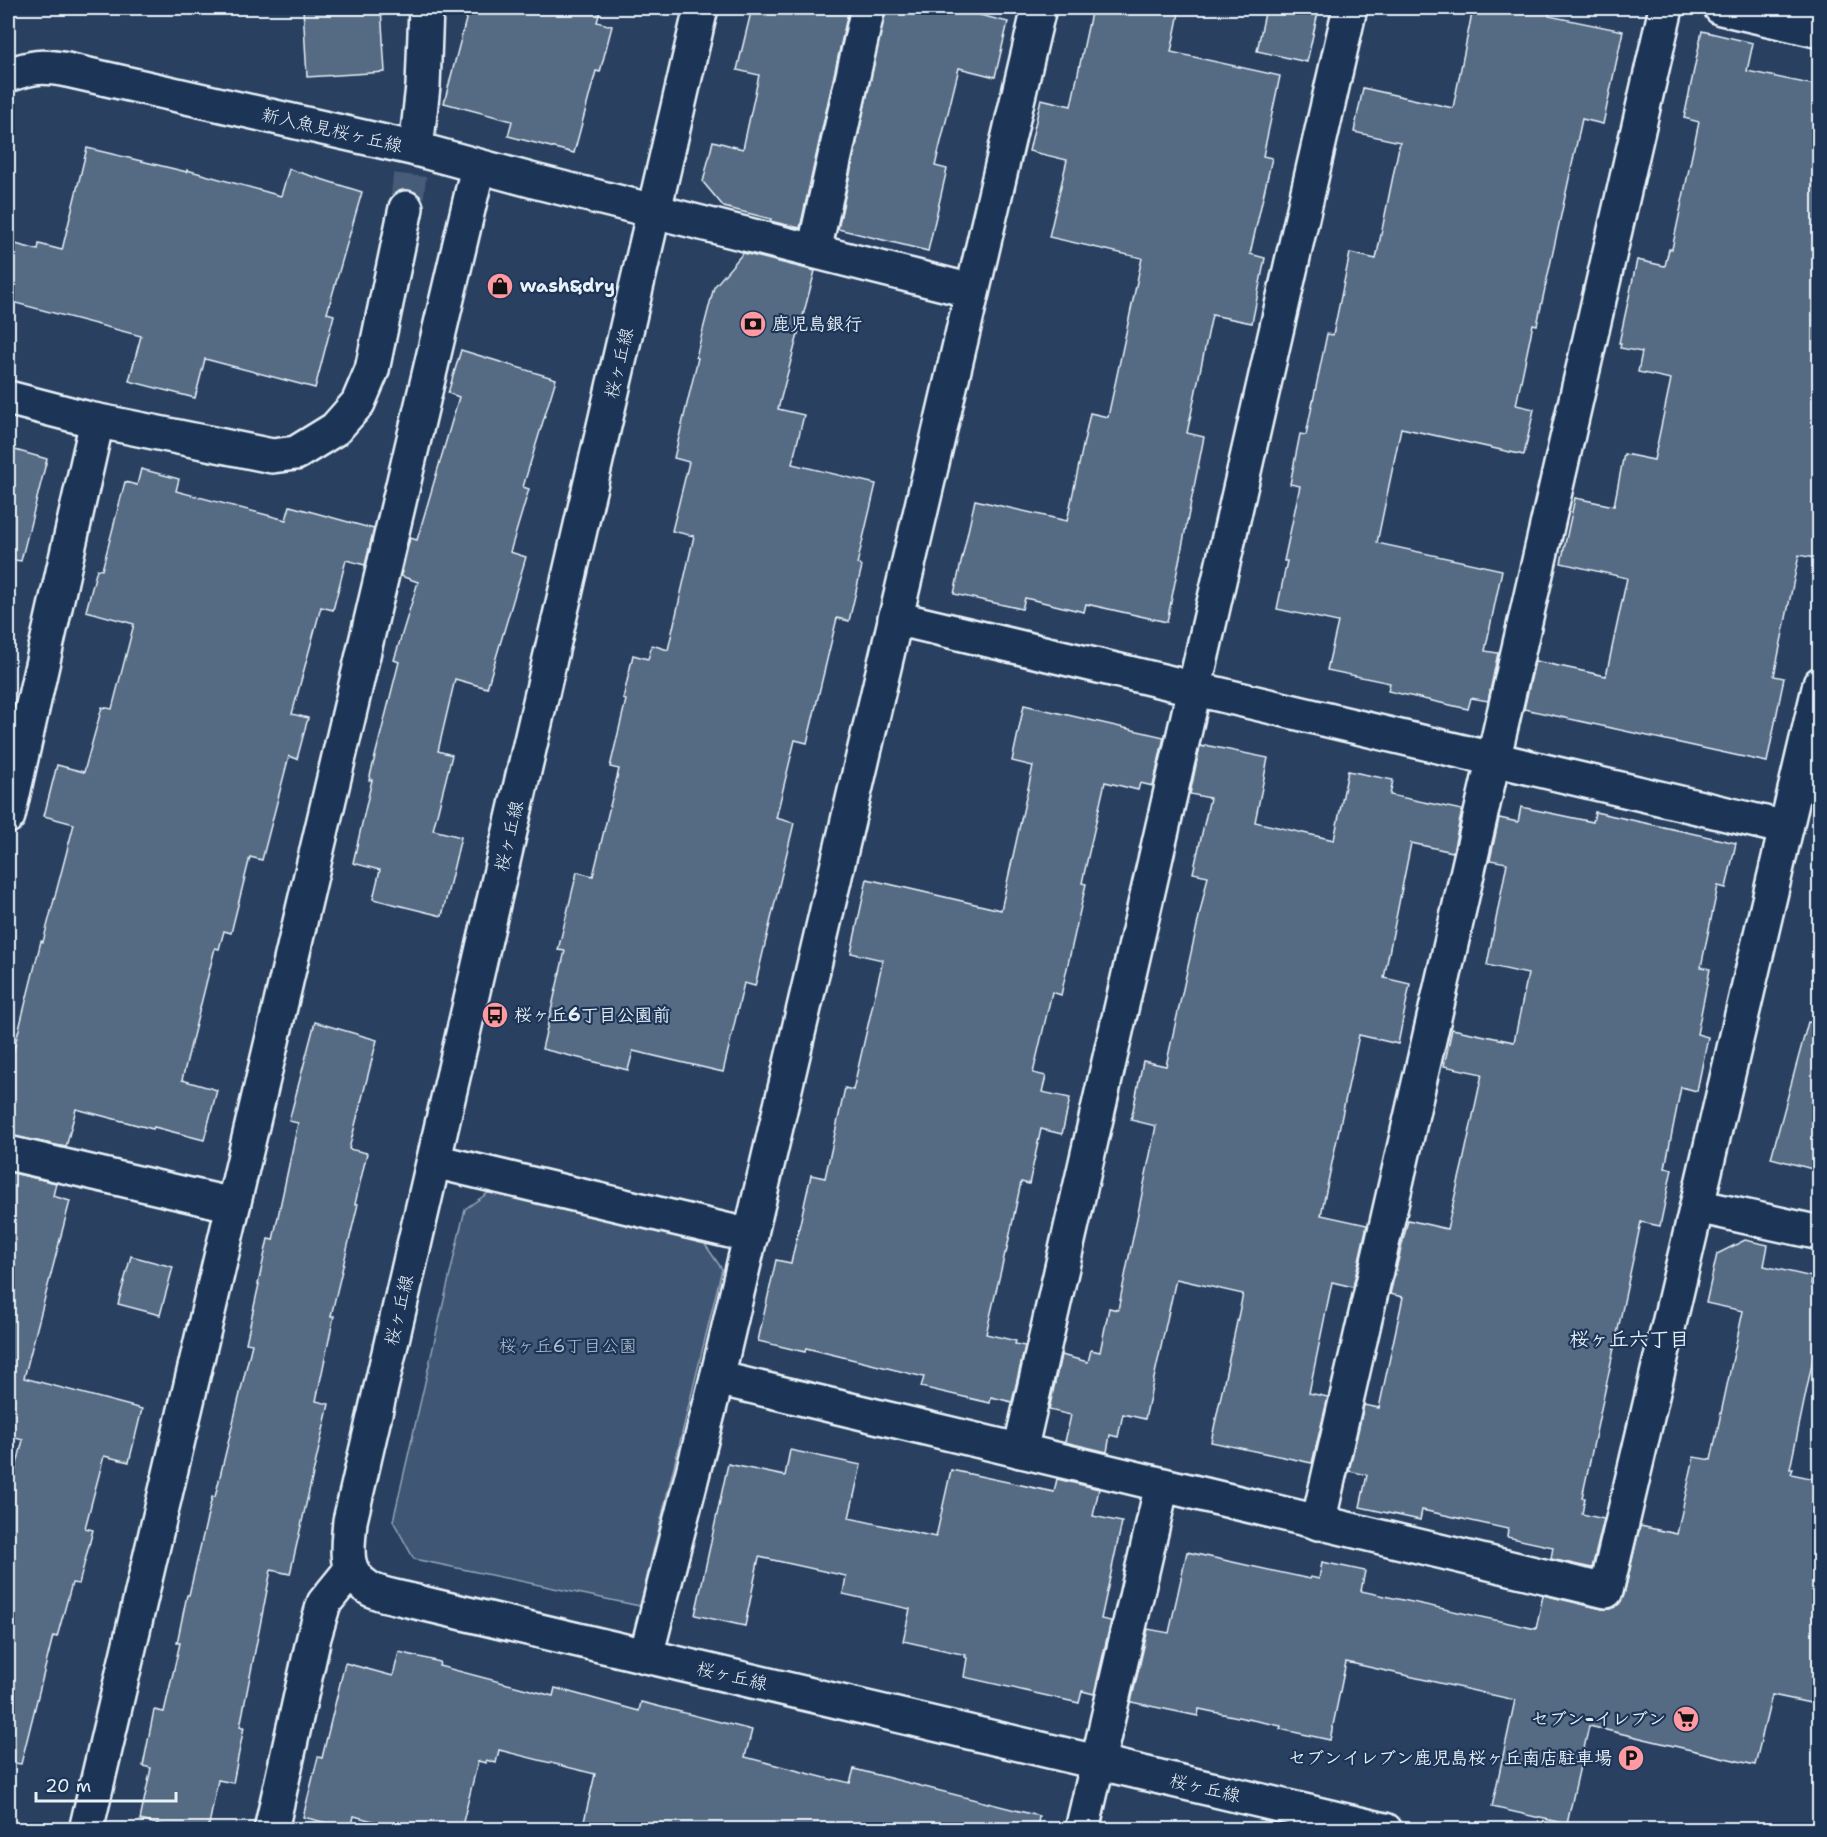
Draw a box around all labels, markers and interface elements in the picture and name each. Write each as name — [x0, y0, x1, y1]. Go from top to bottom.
street label: 新入魚見桜ヶ丘線 — [259, 102, 405, 158]
shop icon: wash&dry — [485, 271, 515, 301]
place label: wash&dry — [520, 274, 615, 298]
bank icon: 鹿児島銀行 — [738, 309, 768, 339]
place label: 鹿児島銀行 — [772, 312, 862, 336]
street label: 桜ヶ丘線 — [599, 325, 639, 401]
street label: 桜ヶ丘線 — [489, 798, 529, 874]
bus stop icon: 桜ヶ丘6丁目公園前 — [480, 1000, 510, 1030]
place label: 桜ヶ丘6丁目公園前 — [514, 1003, 671, 1027]
street label: 桜ヶ丘線 — [379, 1272, 419, 1348]
district label: 桜ヶ丘六丁目 — [1569, 1326, 1689, 1352]
park label: 桜ヶ丘6丁目公園 — [499, 1334, 637, 1358]
street label: 桜ヶ丘線 — [694, 1656, 770, 1696]
supermarket icon: セブン-イレブン — [1671, 1704, 1701, 1734]
place label: セブン-イレブン — [1531, 1707, 1666, 1731]
parking icon: セブンイレブン鹿児島桜ヶ丘南店駐車場 — [1616, 1743, 1646, 1773]
place label: セブンイレブン鹿児島桜ヶ丘南店駐車場 — [1288, 1746, 1612, 1770]
scale bar — [36, 1765, 176, 1803]
street label: 桜ヶ丘線 — [1167, 1768, 1243, 1808]
text: 20 m — [45, 1774, 91, 1798]

